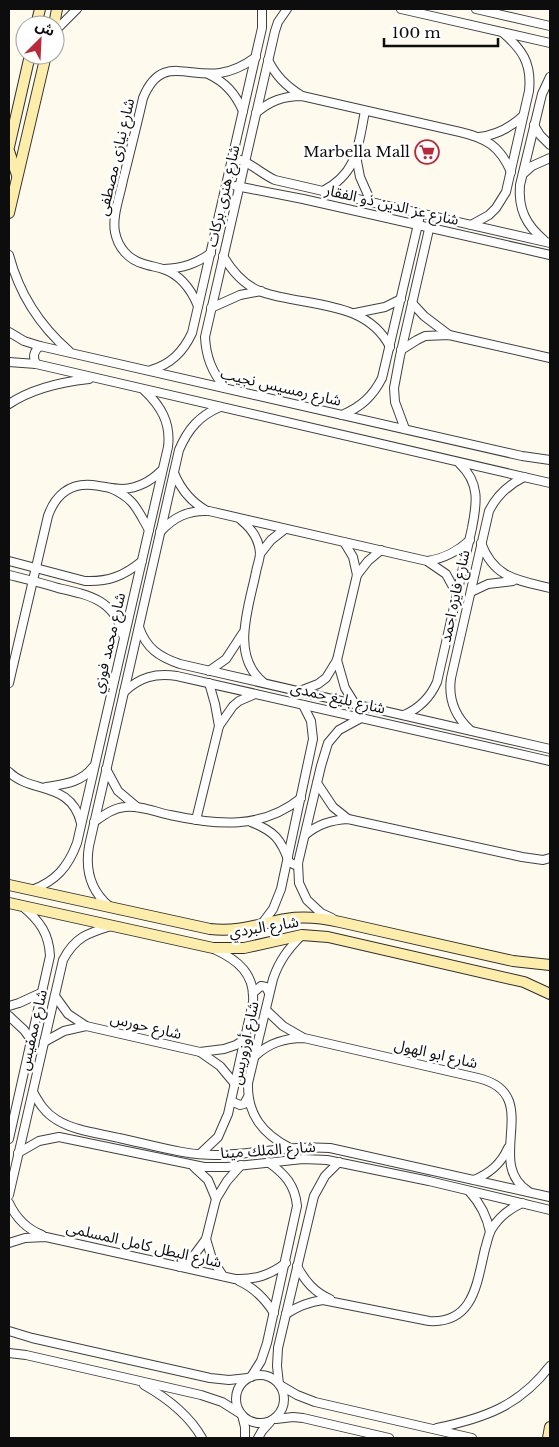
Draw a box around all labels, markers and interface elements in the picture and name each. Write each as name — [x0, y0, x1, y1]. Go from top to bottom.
north arrow — [15, 15, 65, 65]
scale bar — [384, 15, 498, 47]
text: ش — [33, 16, 58, 40]
text: 100 m — [392, 23, 441, 42]
street label: شارع نيازى مصطفى — [93, 96, 141, 218]
supermarket icon: Marbella Mall — [414, 139, 440, 165]
place label: Marbella Mall — [303, 142, 410, 161]
street label: شارع هنرى بركات — [202, 143, 246, 249]
street label: شارع عز الدين ذو الفقار — [322, 180, 461, 232]
street label: شارع رمسيس نجيب — [218, 363, 344, 413]
street label: شارع فايزه احمد — [435, 548, 477, 644]
street label: شارع محمد فوزي — [88, 591, 132, 696]
street label: شارع بليغ حمدى — [288, 677, 388, 721]
street label: شارع البردي — [228, 912, 301, 944]
street label: شارع ممفيس — [14, 987, 54, 1073]
street label: شارع أوزوريس — [226, 999, 266, 1087]
street label: شارع حورس — [108, 1008, 184, 1046]
street label: شارع ابو الهول — [392, 1035, 480, 1075]
street label: شارع الملك مينا — [220, 1137, 317, 1165]
street label: شارع البطل كامل المسلمى — [64, 1217, 224, 1275]

